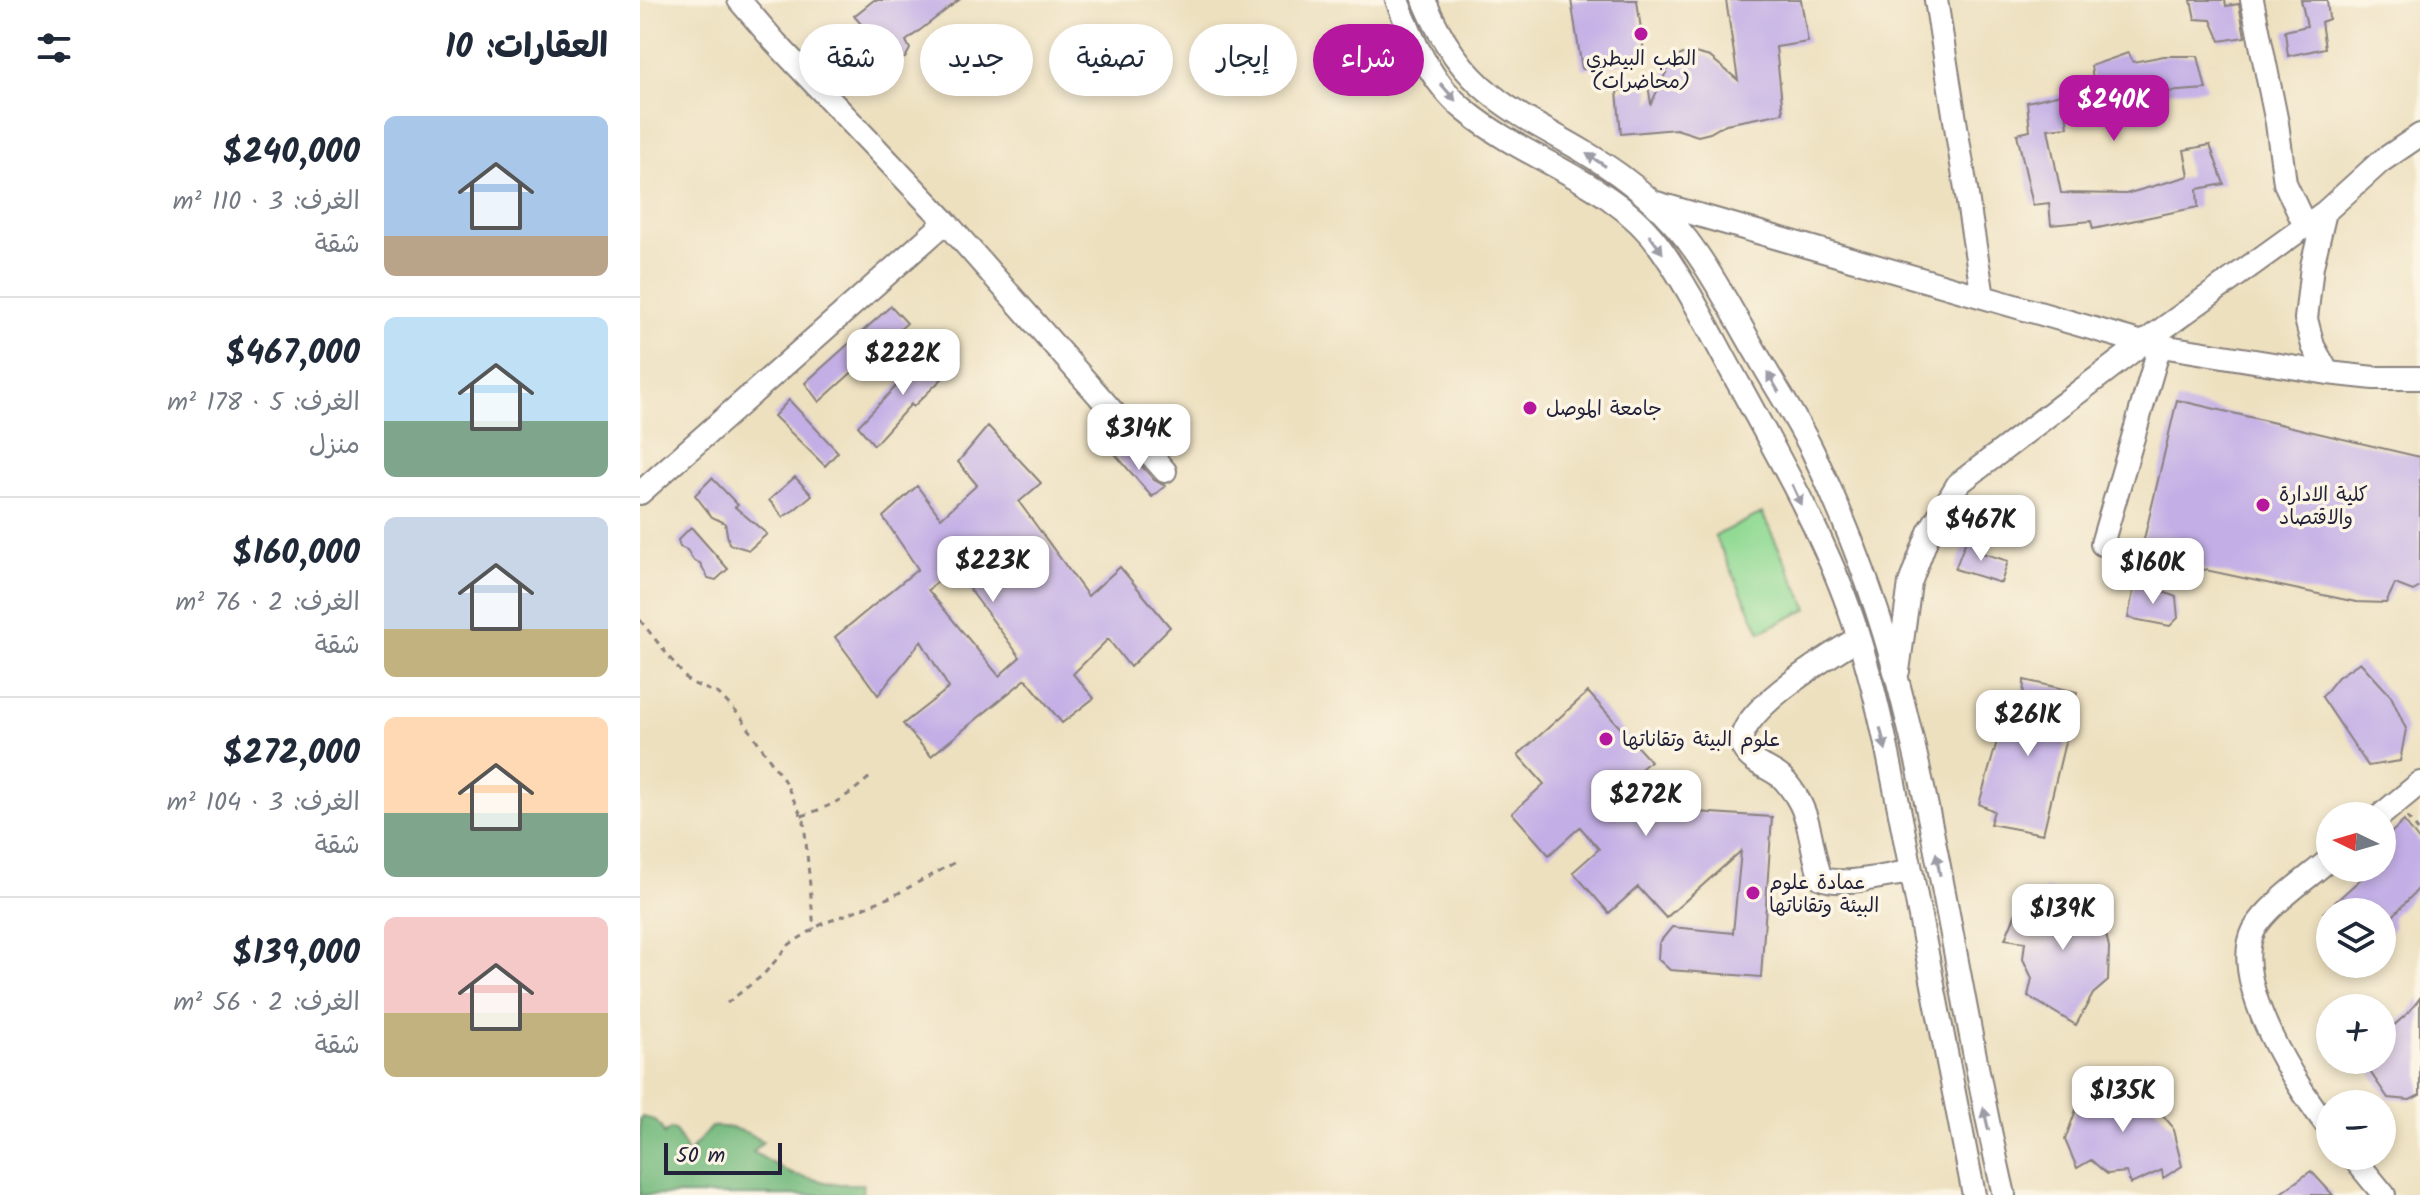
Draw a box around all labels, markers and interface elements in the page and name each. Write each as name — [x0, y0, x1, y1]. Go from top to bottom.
text: العقارات: 10 — [445, 21, 608, 75]
chip: شقة — [799, 24, 904, 96]
chip: جديد — [920, 24, 1033, 96]
chip: تصفية — [1049, 24, 1173, 96]
chip: إيجار — [1189, 24, 1297, 96]
chip: شراء — [1313, 24, 1424, 96]
marker: الطب البيطري (محاضرات) — [1632, 25, 1650, 43]
icon: filters — [32, 26, 76, 70]
place label: الطب البيطري (محاضرات) — [1586, 44, 1696, 99]
pin: $240K — [2058, 75, 2170, 143]
text: $240K — [2077, 80, 2151, 122]
one-way arrow — [1439, 82, 1456, 102]
text: $240,000 — [223, 126, 360, 180]
icon: home — [448, 148, 544, 244]
one-way arrow — [1586, 152, 1607, 167]
text: الغرف: 3 · 110 m² — [173, 181, 360, 223]
text: شقة — [315, 224, 360, 266]
one-way arrow — [1648, 233, 1664, 254]
text: $467,000 — [226, 327, 360, 381]
pin: $222K — [847, 329, 959, 397]
text: $222K — [865, 334, 941, 376]
icon: home — [448, 349, 544, 445]
one-way arrow — [1766, 371, 1780, 393]
text: الغرف: 5 · 178 m² — [167, 382, 360, 424]
place label: جامعة الموصل — [1546, 394, 1662, 426]
marker: جامعة الموصل — [1521, 399, 1539, 417]
pin: $314K — [1083, 404, 1195, 472]
text: $314K — [1105, 409, 1173, 451]
text: منزل — [309, 425, 360, 467]
place label: كلية الادارة والاقتصاد — [2279, 480, 2368, 535]
one-way arrow — [1790, 483, 1804, 506]
pin: $467K — [1925, 495, 2037, 563]
marker: كلية الادارة والاقتصاد — [2254, 496, 2272, 514]
text: $467K — [1945, 500, 2017, 542]
text: $160,000 — [233, 527, 360, 581]
pin: $223K — [937, 536, 1049, 604]
pin: $160K — [2097, 538, 2209, 606]
text: $223K — [955, 541, 1031, 583]
text: $160K — [2120, 543, 2186, 585]
icon: home — [448, 549, 544, 645]
text: الغرف: 2 · 76 m² — [175, 582, 360, 624]
text: شقة — [315, 625, 360, 667]
pin: $261K — [1972, 690, 2084, 758]
text: $261K — [1994, 695, 2062, 737]
place label: علوم البيئة وتقاناتها — [1622, 725, 1780, 757]
text: $272,000 — [223, 727, 360, 781]
one-way arrow — [1878, 727, 1890, 752]
marker: علوم البيئة وتقاناتها — [1597, 730, 1615, 748]
icon: home — [448, 749, 544, 845]
pin: $272K — [1590, 770, 1702, 838]
text: $272K — [1609, 775, 1683, 817]
text: الغرف: 3 · 104 m² — [167, 782, 360, 824]
north arrow — [2316, 802, 2396, 882]
map controls — [2316, 802, 2396, 1170]
text: شقة — [315, 825, 360, 867]
one-way arrow — [1932, 851, 1944, 876]
place label: عمادة علوم البيئة وتقاناتها — [1769, 868, 1879, 923]
marker: عمادة علوم البيئة وتقاناتها — [1744, 884, 1762, 902]
pin: $139K — [2007, 884, 2119, 952]
text: $139K — [2030, 889, 2096, 931]
button: layers — [2316, 898, 2396, 978]
text: $139,000 — [233, 927, 360, 981]
icon: home — [448, 949, 544, 1045]
text: الغرف: 2 · 56 m² — [174, 982, 360, 1024]
button: + — [2316, 994, 2396, 1074]
text: شقة — [315, 1025, 360, 1067]
pin: $135K — [2067, 1066, 2179, 1134]
text: $135K — [2090, 1071, 2156, 1113]
button: − — [2316, 1090, 2396, 1170]
one-way arrow — [1979, 1106, 1992, 1131]
scale bar — [664, 1139, 782, 1175]
text: 50 m — [676, 1139, 725, 1174]

